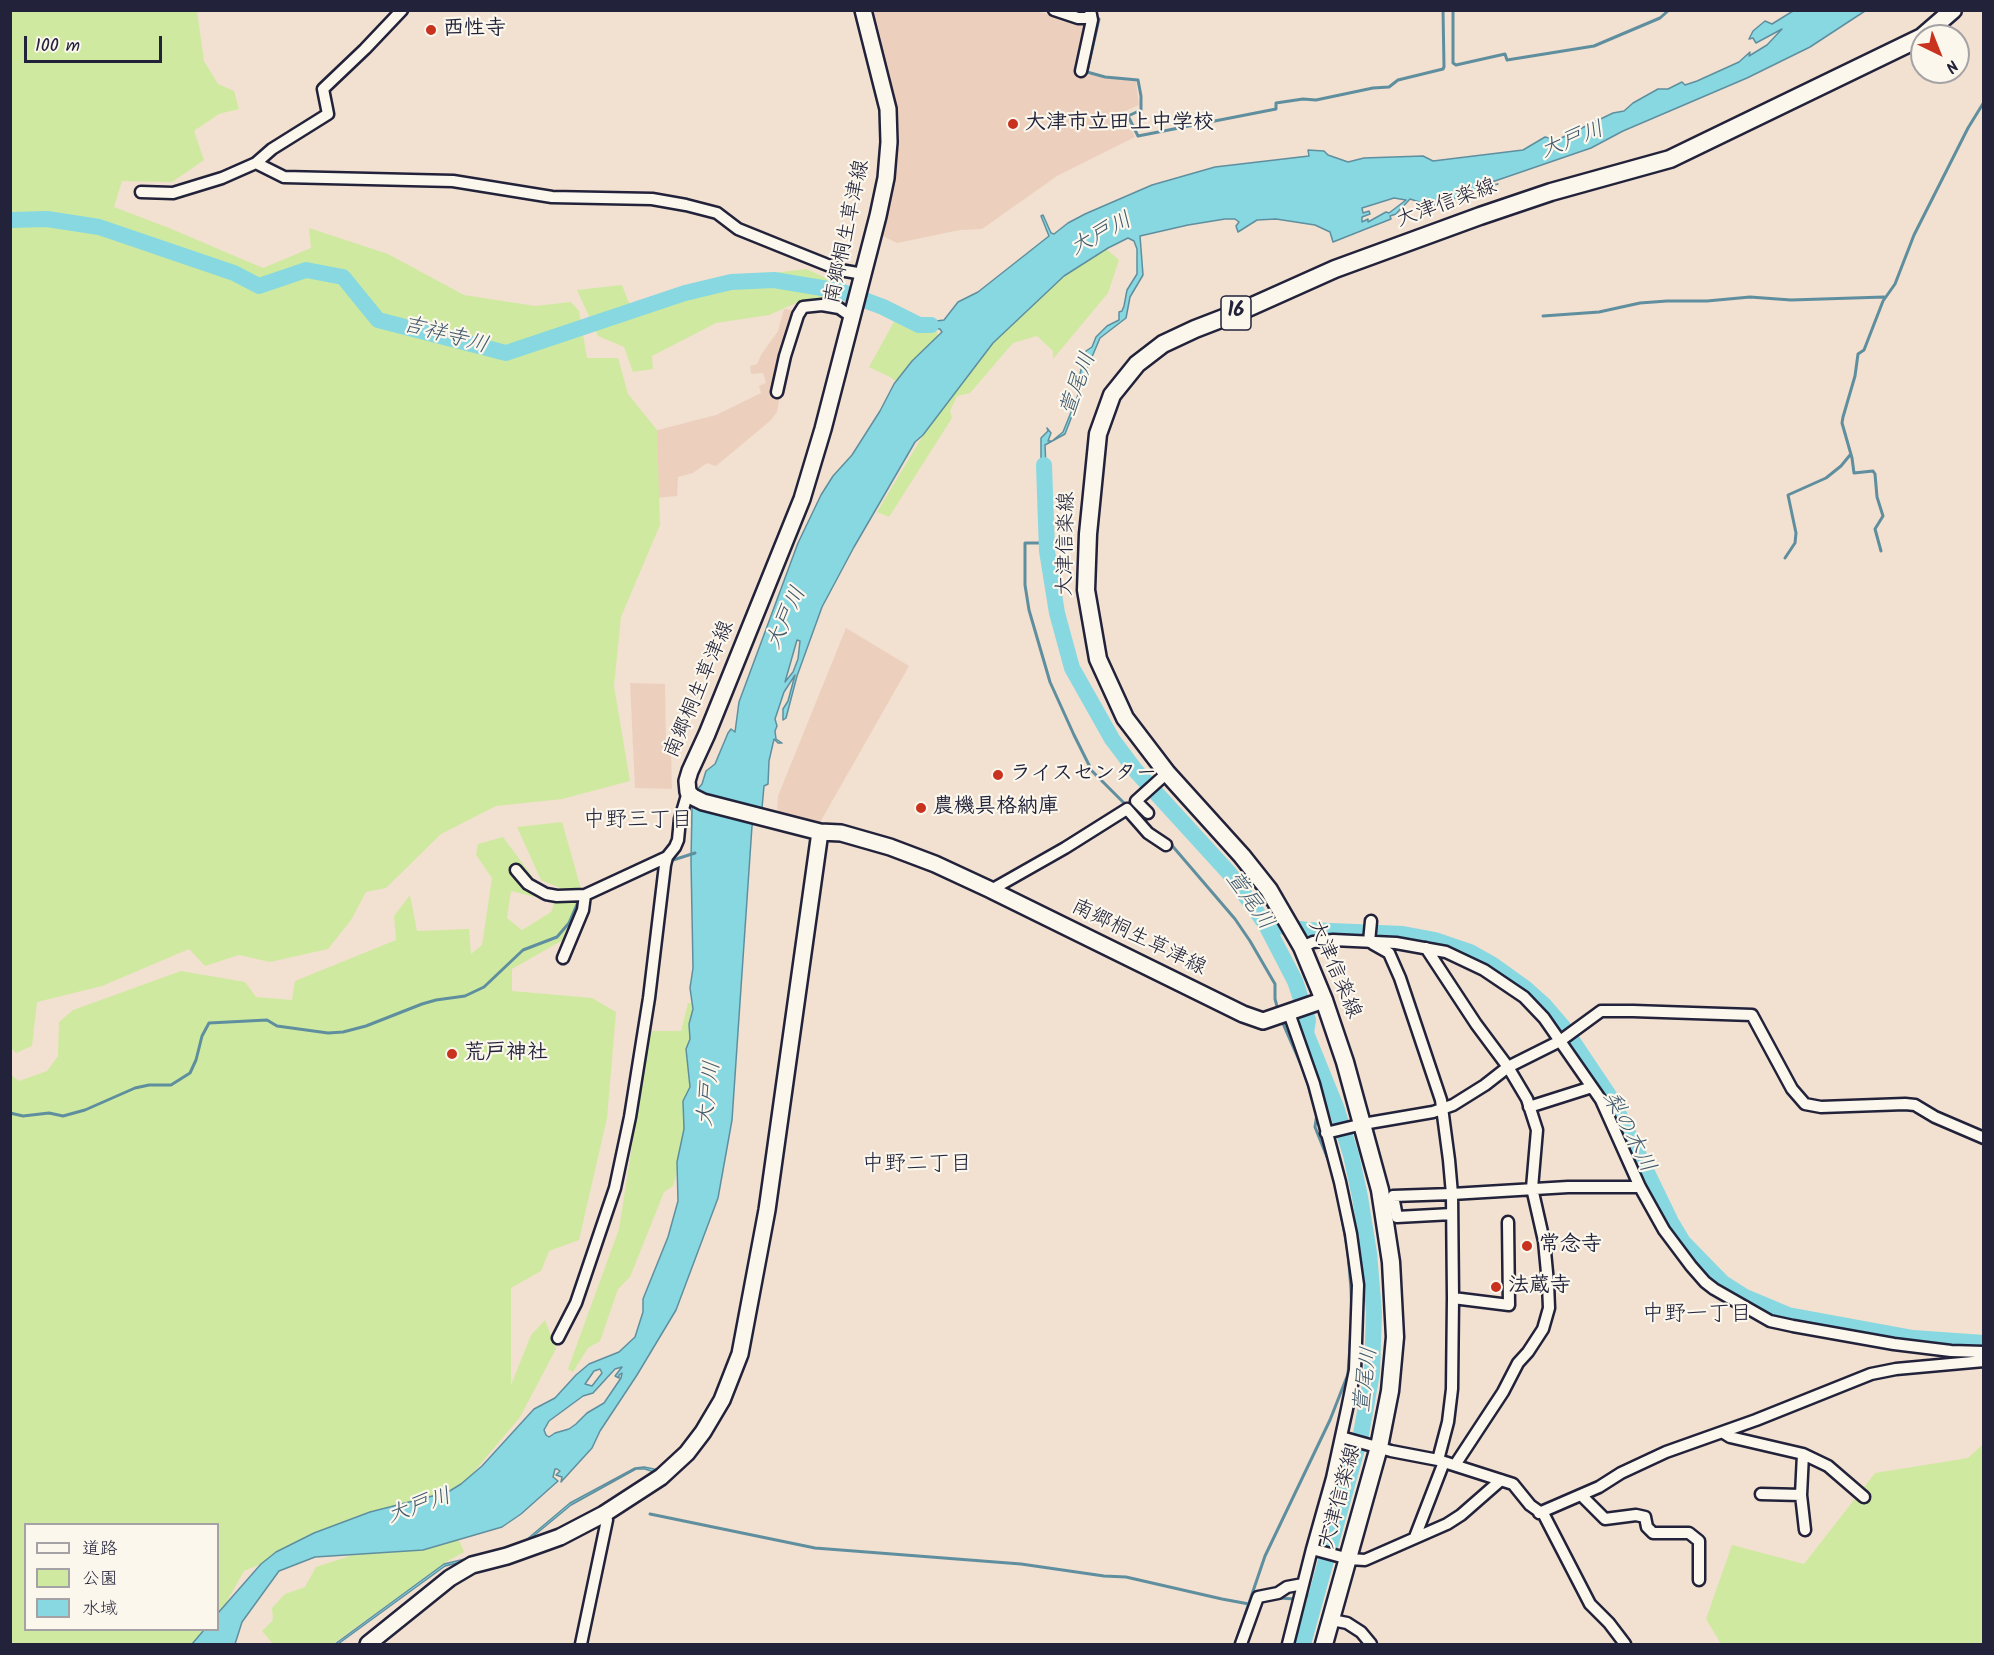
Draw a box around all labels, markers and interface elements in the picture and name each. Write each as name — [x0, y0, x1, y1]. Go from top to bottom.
place label: 西性寺 — [443, 17, 506, 43]
marker: 西性寺 — [424, 23, 438, 37]
scale bar — [27, 24, 165, 62]
north arrow — [1910, 24, 1970, 84]
text: 100 m — [35, 32, 80, 61]
text: N — [1939, 53, 1963, 79]
place label: 大津市立田上中学校 — [1025, 111, 1214, 137]
marker: 大津市立田上中学校 — [1006, 117, 1020, 131]
water label: 大戸川 — [1537, 118, 1609, 166]
street label: 南郷桐生草津線 — [821, 157, 877, 307]
street label: 大津信楽線 — [1393, 175, 1501, 235]
water label: 大戸川 — [1067, 209, 1137, 263]
road number: 16 — [1221, 296, 1251, 330]
water label: 吉祥寺川 — [399, 313, 491, 361]
water label: 萱尾川 — [1056, 349, 1104, 421]
street label: 大津信楽線 — [1054, 491, 1082, 597]
water label: 大戸川 — [762, 584, 814, 654]
street label: 南郷桐生草津線 — [661, 617, 741, 763]
place label: ライスセンター — [1010, 762, 1157, 788]
marker: ライスセンター — [991, 768, 1005, 782]
place label: 農機具格納庫 — [933, 795, 1059, 821]
marker: 農機具格納庫 — [914, 801, 928, 815]
district label: 中野三丁目 — [583, 809, 693, 835]
water label: 萱尾川 — [1218, 867, 1278, 937]
street label: 南郷桐生草津線 — [1066, 895, 1210, 983]
street label: 大津信楽線 — [1301, 917, 1365, 1023]
place label: 荒戸神社 — [464, 1041, 548, 1067]
marker: 荒戸神社 — [445, 1047, 459, 1061]
water label: 大戸川 — [694, 1060, 728, 1128]
water label: 梨の木川 — [1595, 1088, 1659, 1178]
district label: 中野二丁目 — [862, 1153, 972, 1179]
place label: 常念寺 — [1539, 1233, 1602, 1259]
marker: 常念寺 — [1520, 1239, 1534, 1253]
place label: 法蔵寺 — [1508, 1274, 1571, 1300]
marker: 法蔵寺 — [1489, 1280, 1503, 1294]
district label: 中野一丁目 — [1642, 1303, 1752, 1329]
water label: 萱尾川 — [1351, 1346, 1385, 1414]
street label: 大津信楽線 — [1316, 1444, 1368, 1552]
water label: 大戸川 — [385, 1485, 455, 1531]
legend — [24, 1523, 219, 1631]
text: 道路 — [82, 1535, 118, 1564]
text: 公園 — [82, 1565, 118, 1594]
text: 水域 — [82, 1595, 118, 1624]

